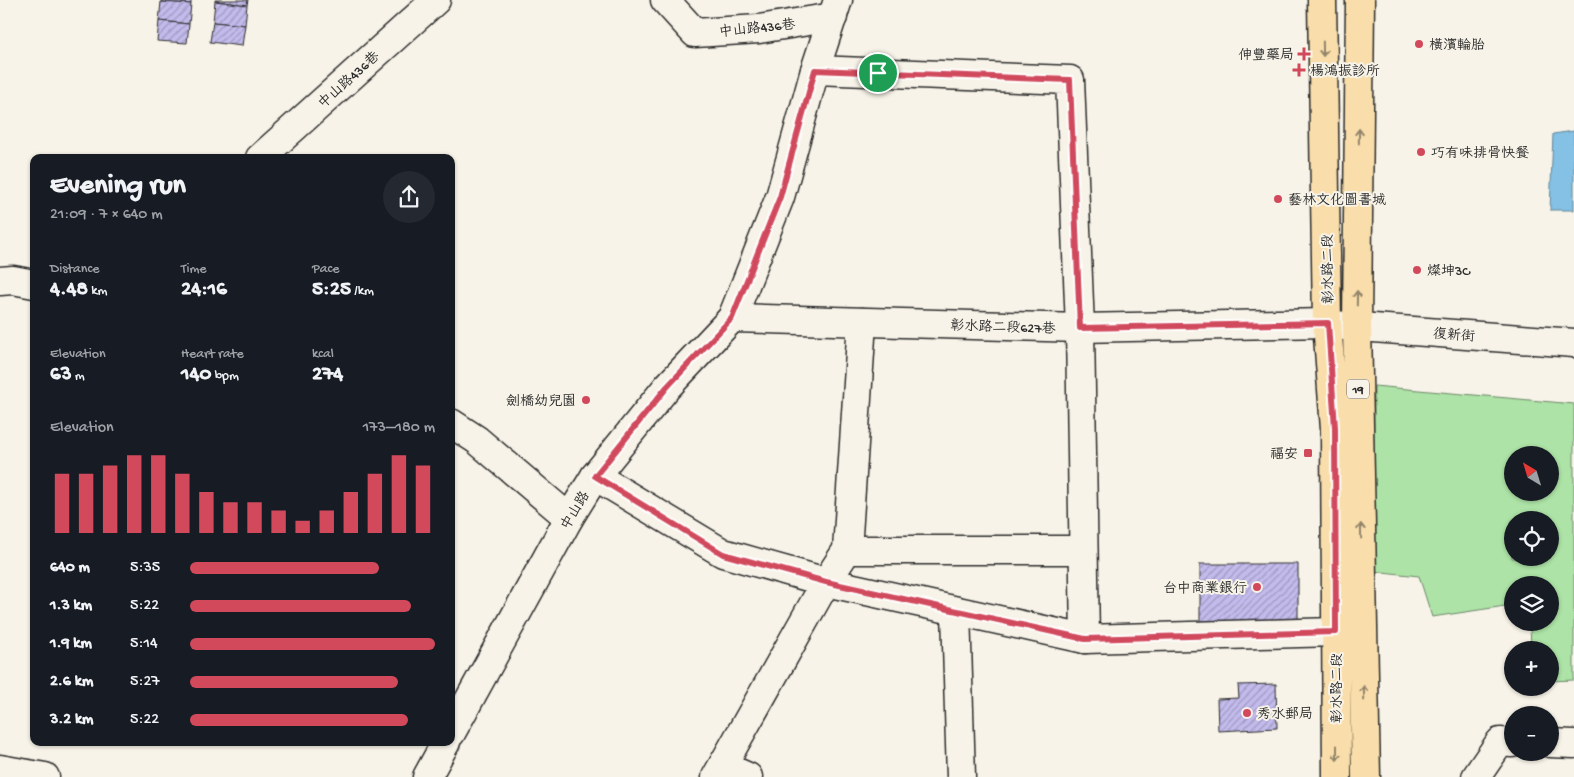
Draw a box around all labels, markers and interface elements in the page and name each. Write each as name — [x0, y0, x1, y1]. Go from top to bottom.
street label: 中山路436巷 — [718, 16, 797, 42]
place label: 橫濱輪胎 — [1429, 37, 1485, 55]
marker: 橫濱輪胎 — [1413, 38, 1425, 50]
one-way arrow — [1318, 40, 1328, 56]
street label: 中山路436巷 — [315, 47, 385, 113]
place label: 伸豐藥局 — [1238, 47, 1294, 65]
marker: 伸豐藥局 — [1298, 48, 1310, 60]
pin — [857, 52, 899, 94]
icon: arrive — [864, 59, 892, 87]
marker: 楊鴻振診所 — [1292, 63, 1306, 77]
place label: 楊鴻振診所 — [1310, 63, 1380, 81]
one-way arrow — [1354, 128, 1364, 144]
place label: 巧有味排骨快餐 — [1431, 145, 1529, 163]
marker: 巧有味排骨快餐 — [1415, 146, 1427, 158]
text: Evening run — [50, 170, 186, 203]
button: share — [383, 171, 435, 223]
place label: 藝林文化圖書城 — [1288, 192, 1386, 210]
marker: 藝林文化圖書城 — [1272, 193, 1284, 205]
text: 21:09 · 7 × 640 m — [50, 206, 163, 225]
street label: 彰水路二段 — [1319, 234, 1339, 304]
text: Distance — [50, 261, 99, 278]
text: Time — [181, 261, 207, 278]
text: Pace — [312, 261, 339, 278]
marker: 燦坤3C — [1411, 264, 1423, 276]
place label: 燦坤3C — [1427, 264, 1471, 281]
text: 4.48 — [50, 278, 88, 303]
text: 24:16 — [181, 278, 227, 303]
text: 5:25 — [312, 278, 351, 303]
text: km — [88, 283, 107, 300]
text: /km — [351, 283, 374, 300]
one-way arrow — [1352, 291, 1362, 307]
street label: 彰水路二段627巷 — [950, 317, 1057, 339]
street label: 復新街 — [1432, 326, 1475, 346]
text: Elevation — [50, 346, 106, 363]
text: Heart rate — [181, 346, 244, 363]
text: kcal — [312, 346, 334, 363]
text: 63 — [50, 363, 72, 388]
text: 140 — [181, 363, 211, 388]
text: 274 — [312, 363, 343, 388]
text: m — [72, 368, 85, 385]
text: bpm — [211, 368, 239, 385]
road number: 19 — [1347, 379, 1369, 398]
place label: 劍橋幼兒園 — [506, 393, 576, 411]
marker: 劍橋幼兒園 — [580, 394, 592, 406]
text: Elevation — [50, 419, 114, 438]
text: 173–180 m — [363, 419, 435, 438]
north arrow — [1504, 446, 1559, 501]
map controls — [1504, 446, 1559, 761]
place label: 福安 — [1270, 447, 1298, 464]
marker: 福安 — [1302, 447, 1314, 459]
street label: 中山路 — [557, 488, 594, 534]
button: locate — [1504, 511, 1559, 566]
one-way arrow — [1356, 523, 1366, 540]
text: 640 m — [50, 559, 90, 578]
text: 5:35 — [130, 559, 160, 578]
button: layers — [1504, 576, 1559, 631]
place label: 台中商業銀行 — [1163, 580, 1247, 598]
marker: 台中商業銀行 — [1251, 581, 1263, 593]
text: 1.3 km — [50, 597, 92, 616]
text: 5:22 — [130, 597, 159, 616]
text: 1.9 km — [50, 635, 92, 654]
text: 5:14 — [130, 635, 157, 654]
button: + — [1504, 641, 1559, 696]
street label: 彰水路二段 — [1329, 653, 1347, 723]
text: 2.6 km — [50, 673, 93, 692]
text: 5:27 — [130, 673, 160, 692]
one-way arrow — [1359, 686, 1369, 702]
place label: 秀水郵局 — [1257, 706, 1313, 724]
button: − — [1504, 706, 1559, 761]
marker: 秀水郵局 — [1241, 707, 1253, 719]
text: 3.2 km — [50, 711, 93, 730]
text: 5:22 — [130, 711, 159, 730]
one-way arrow — [1332, 745, 1342, 761]

